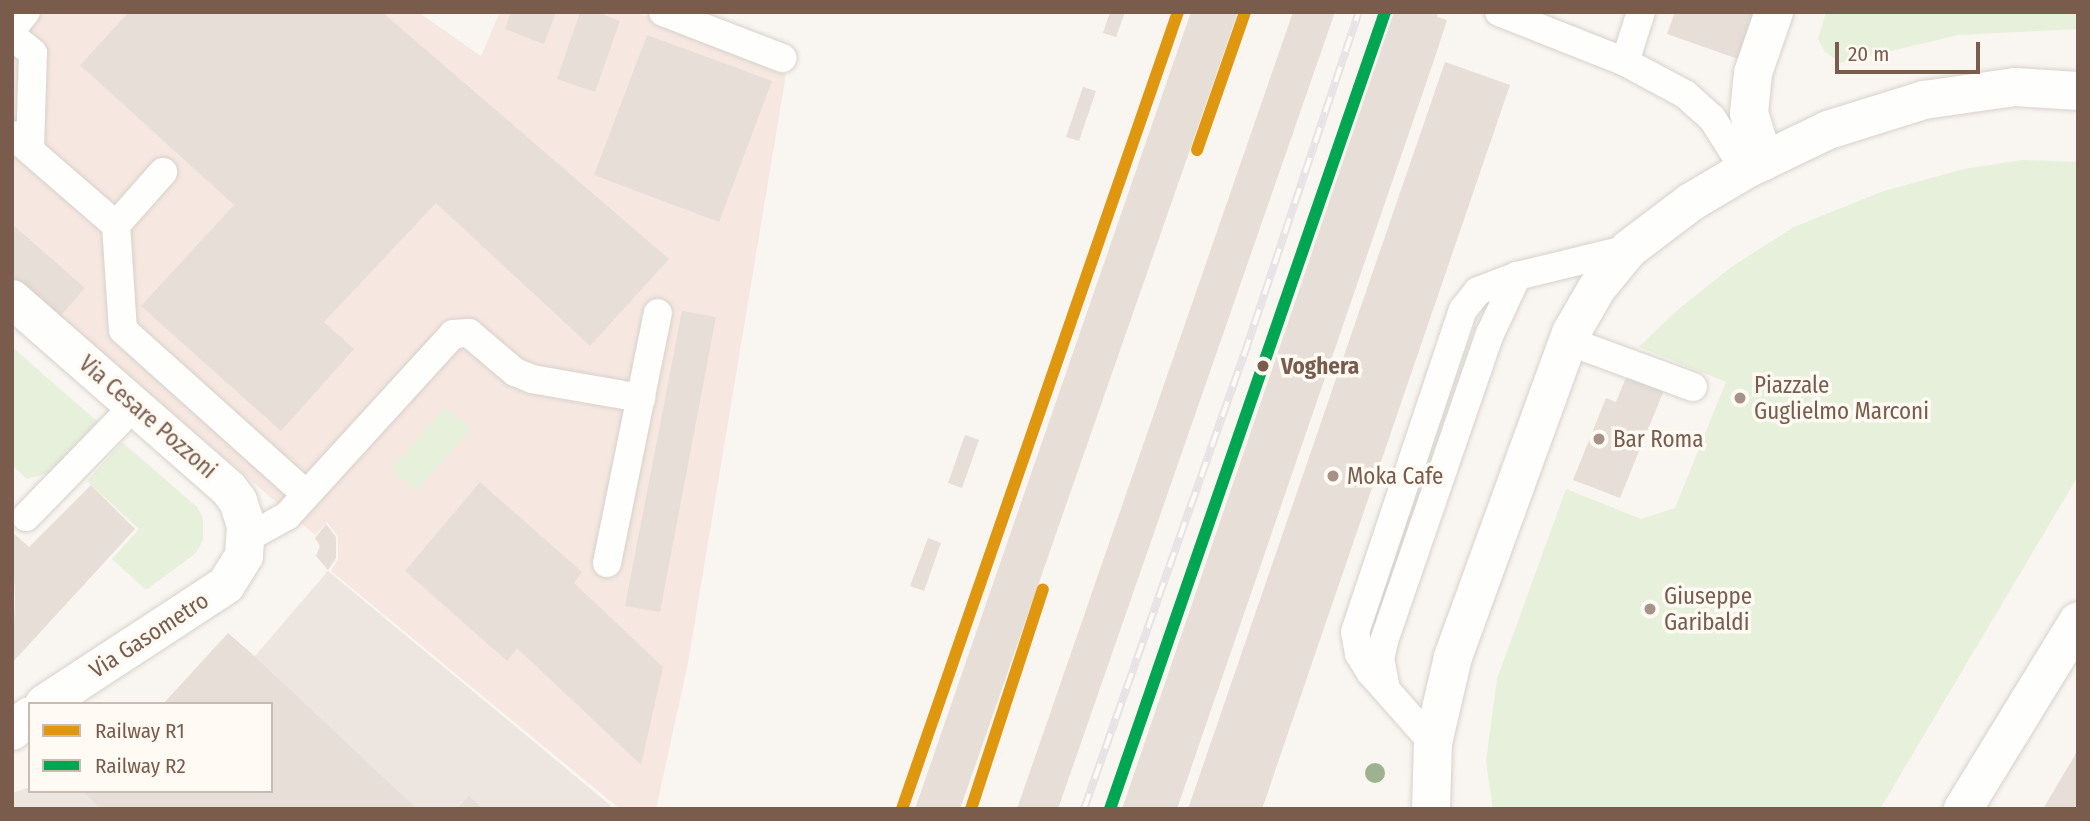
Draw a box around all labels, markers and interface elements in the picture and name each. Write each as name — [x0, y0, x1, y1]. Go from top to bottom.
scale bar — [1838, 28, 1983, 72]
text: 20 m — [1848, 41, 1889, 67]
street label: Via Cesare Pozzoni — [74, 350, 222, 484]
place label: Voghera — [1281, 352, 1359, 380]
marker: Voghera — [1251, 354, 1275, 378]
place label: Piazzale Guglielmo Marconi — [1754, 371, 1929, 425]
marker: Piazzale Guglielmo Marconi — [1732, 390, 1748, 406]
place label: Bar Roma — [1613, 425, 1704, 453]
marker: Bar Roma — [1591, 431, 1607, 447]
place label: Moka Cafe — [1347, 462, 1443, 490]
marker: Moka Cafe — [1325, 468, 1341, 484]
place label: Giuseppe Garibaldi — [1664, 582, 1752, 636]
street label: Via Gasometro — [84, 586, 214, 684]
marker: Giuseppe Garibaldi — [1642, 601, 1658, 617]
legend — [28, 702, 273, 793]
text: Railway R1 — [95, 718, 185, 744]
text: Railway R2 — [95, 753, 186, 779]

